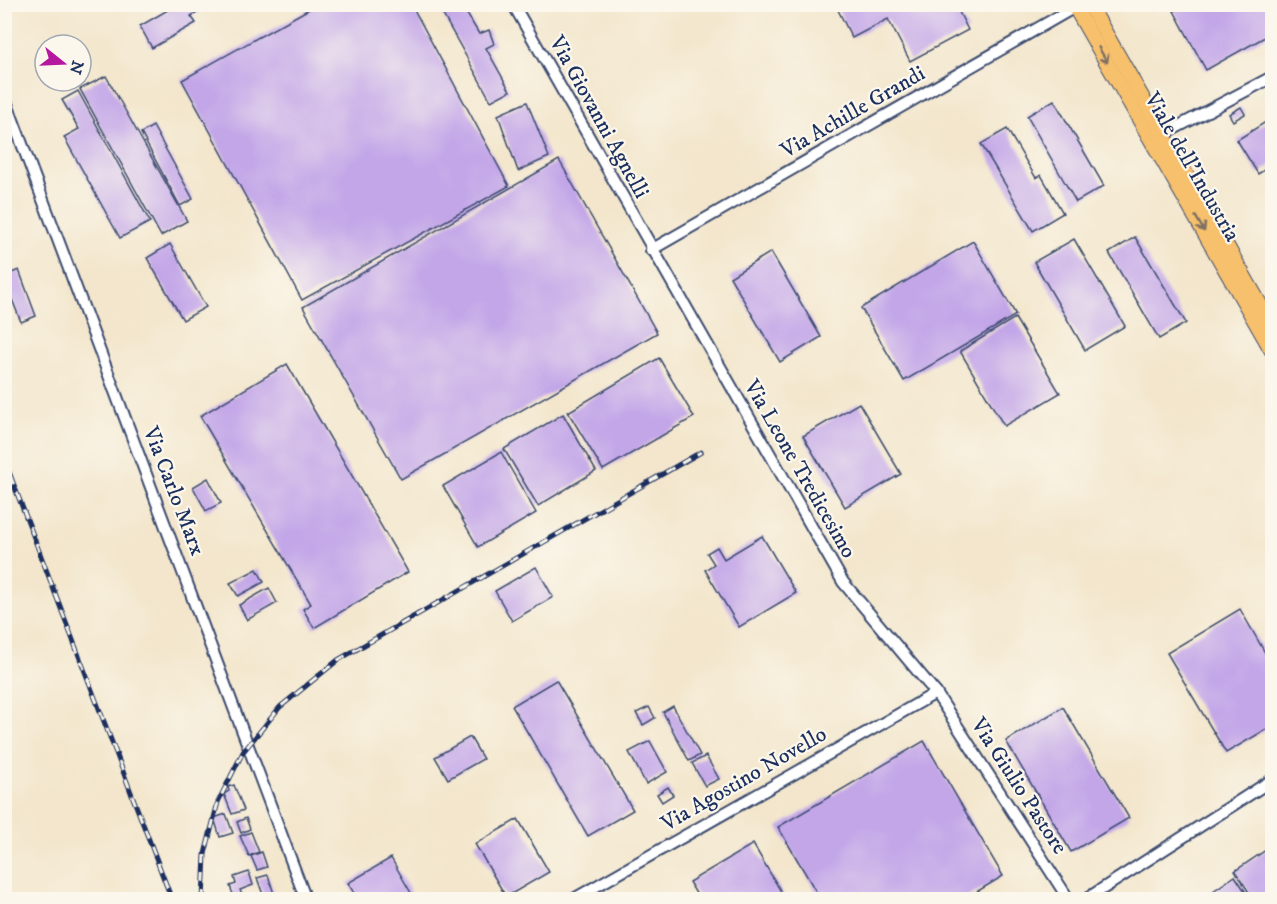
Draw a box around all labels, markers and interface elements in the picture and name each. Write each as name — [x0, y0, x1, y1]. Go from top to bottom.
street label: Via Giovanni Agnelli — [543, 30, 655, 203]
north arrow — [33, 33, 93, 93]
one-way arrow — [1097, 46, 1109, 63]
text: N — [65, 58, 88, 77]
street label: Via Achille Grandi — [775, 60, 930, 165]
street label: Viale dell'Industria — [1138, 87, 1246, 247]
one-way arrow — [1194, 215, 1206, 232]
street label: Via Leone Tredicesimo — [737, 374, 862, 563]
street label: Via Carlo Marx — [137, 422, 211, 559]
street label: Via Giulio Pastore — [964, 712, 1073, 859]
street label: Via Agostino Novello — [656, 721, 832, 838]

